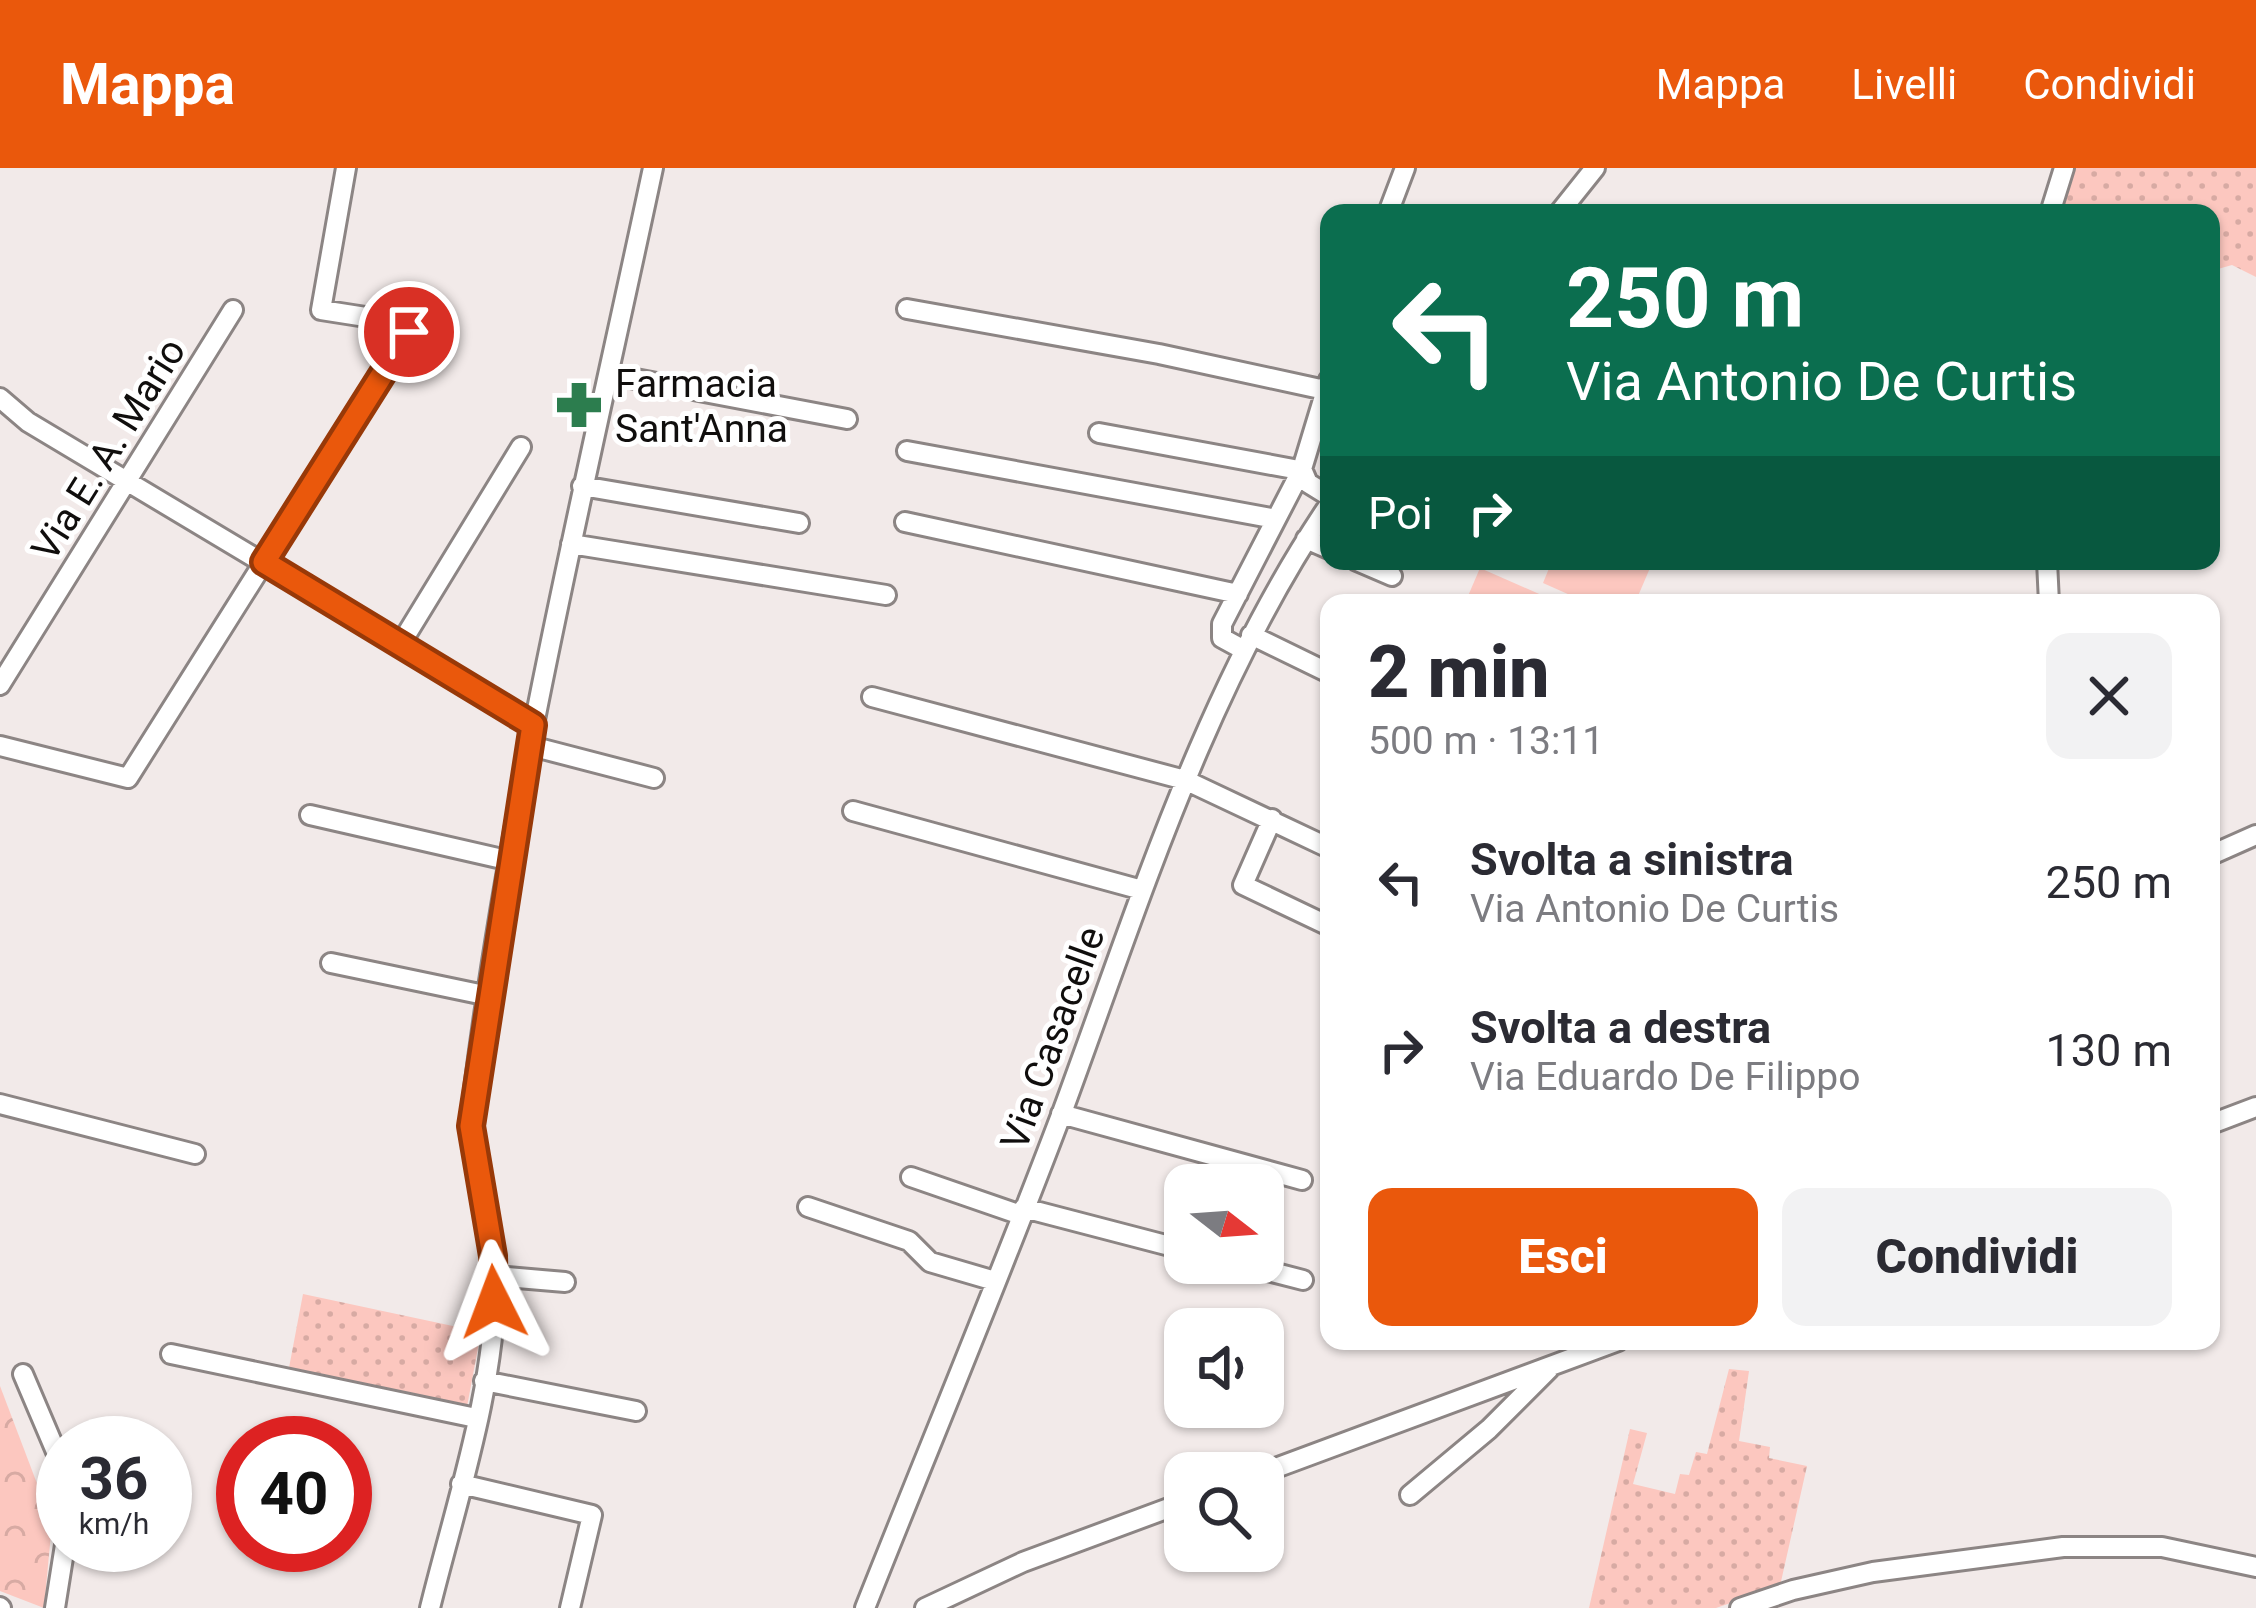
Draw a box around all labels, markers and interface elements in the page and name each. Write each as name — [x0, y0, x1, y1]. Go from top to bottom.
text: Mappa — [60, 51, 235, 118]
text: Mappa — [1656, 60, 1785, 109]
text: Livelli — [1851, 60, 1957, 109]
text: Condividi — [2023, 60, 2196, 109]
text: 250 m — [1566, 249, 1804, 348]
icon: left — [1368, 252, 1524, 408]
pin — [358, 281, 460, 383]
icon: arrive — [376, 299, 442, 365]
street label: Via E. A. Mario — [22, 330, 195, 569]
text: Via Antonio De Curtis — [1566, 350, 2077, 413]
place label: Farmacia Sant'Anna — [615, 361, 788, 452]
pharmacy icon: Farmacia Sant'Anna — [554, 380, 604, 430]
icon: right — [1457, 480, 1523, 546]
text: Poi — [1368, 487, 1433, 540]
text: 2 min — [1368, 630, 1550, 715]
button: close — [2046, 633, 2172, 759]
text: 500 m · 13:11 — [1368, 718, 1604, 764]
text: Svolta a sinistra — [1470, 833, 1794, 886]
icon: left — [1368, 849, 1434, 915]
text: 250 m — [2046, 856, 2172, 909]
text: Via Antonio De Curtis — [1470, 886, 1839, 932]
street label: Via Casacelle — [991, 921, 1115, 1156]
text: Svolta a destra — [1470, 1001, 1771, 1054]
icon: right — [1368, 1017, 1434, 1083]
text: 130 m — [2046, 1024, 2172, 1077]
text: Via Eduardo De Filippo — [1470, 1054, 1860, 1100]
north arrow — [1164, 1164, 1284, 1284]
map controls — [1164, 1164, 1284, 1572]
button: Esci — [1368, 1188, 1758, 1326]
button: Condividi — [1782, 1188, 2172, 1326]
position arrow — [431, 1239, 557, 1365]
button: sound — [1164, 1308, 1284, 1428]
speed limit sign: 40 — [216, 1416, 372, 1572]
text: 36 — [80, 1443, 148, 1514]
button: search — [1164, 1452, 1284, 1572]
text: km/h — [79, 1506, 149, 1541]

